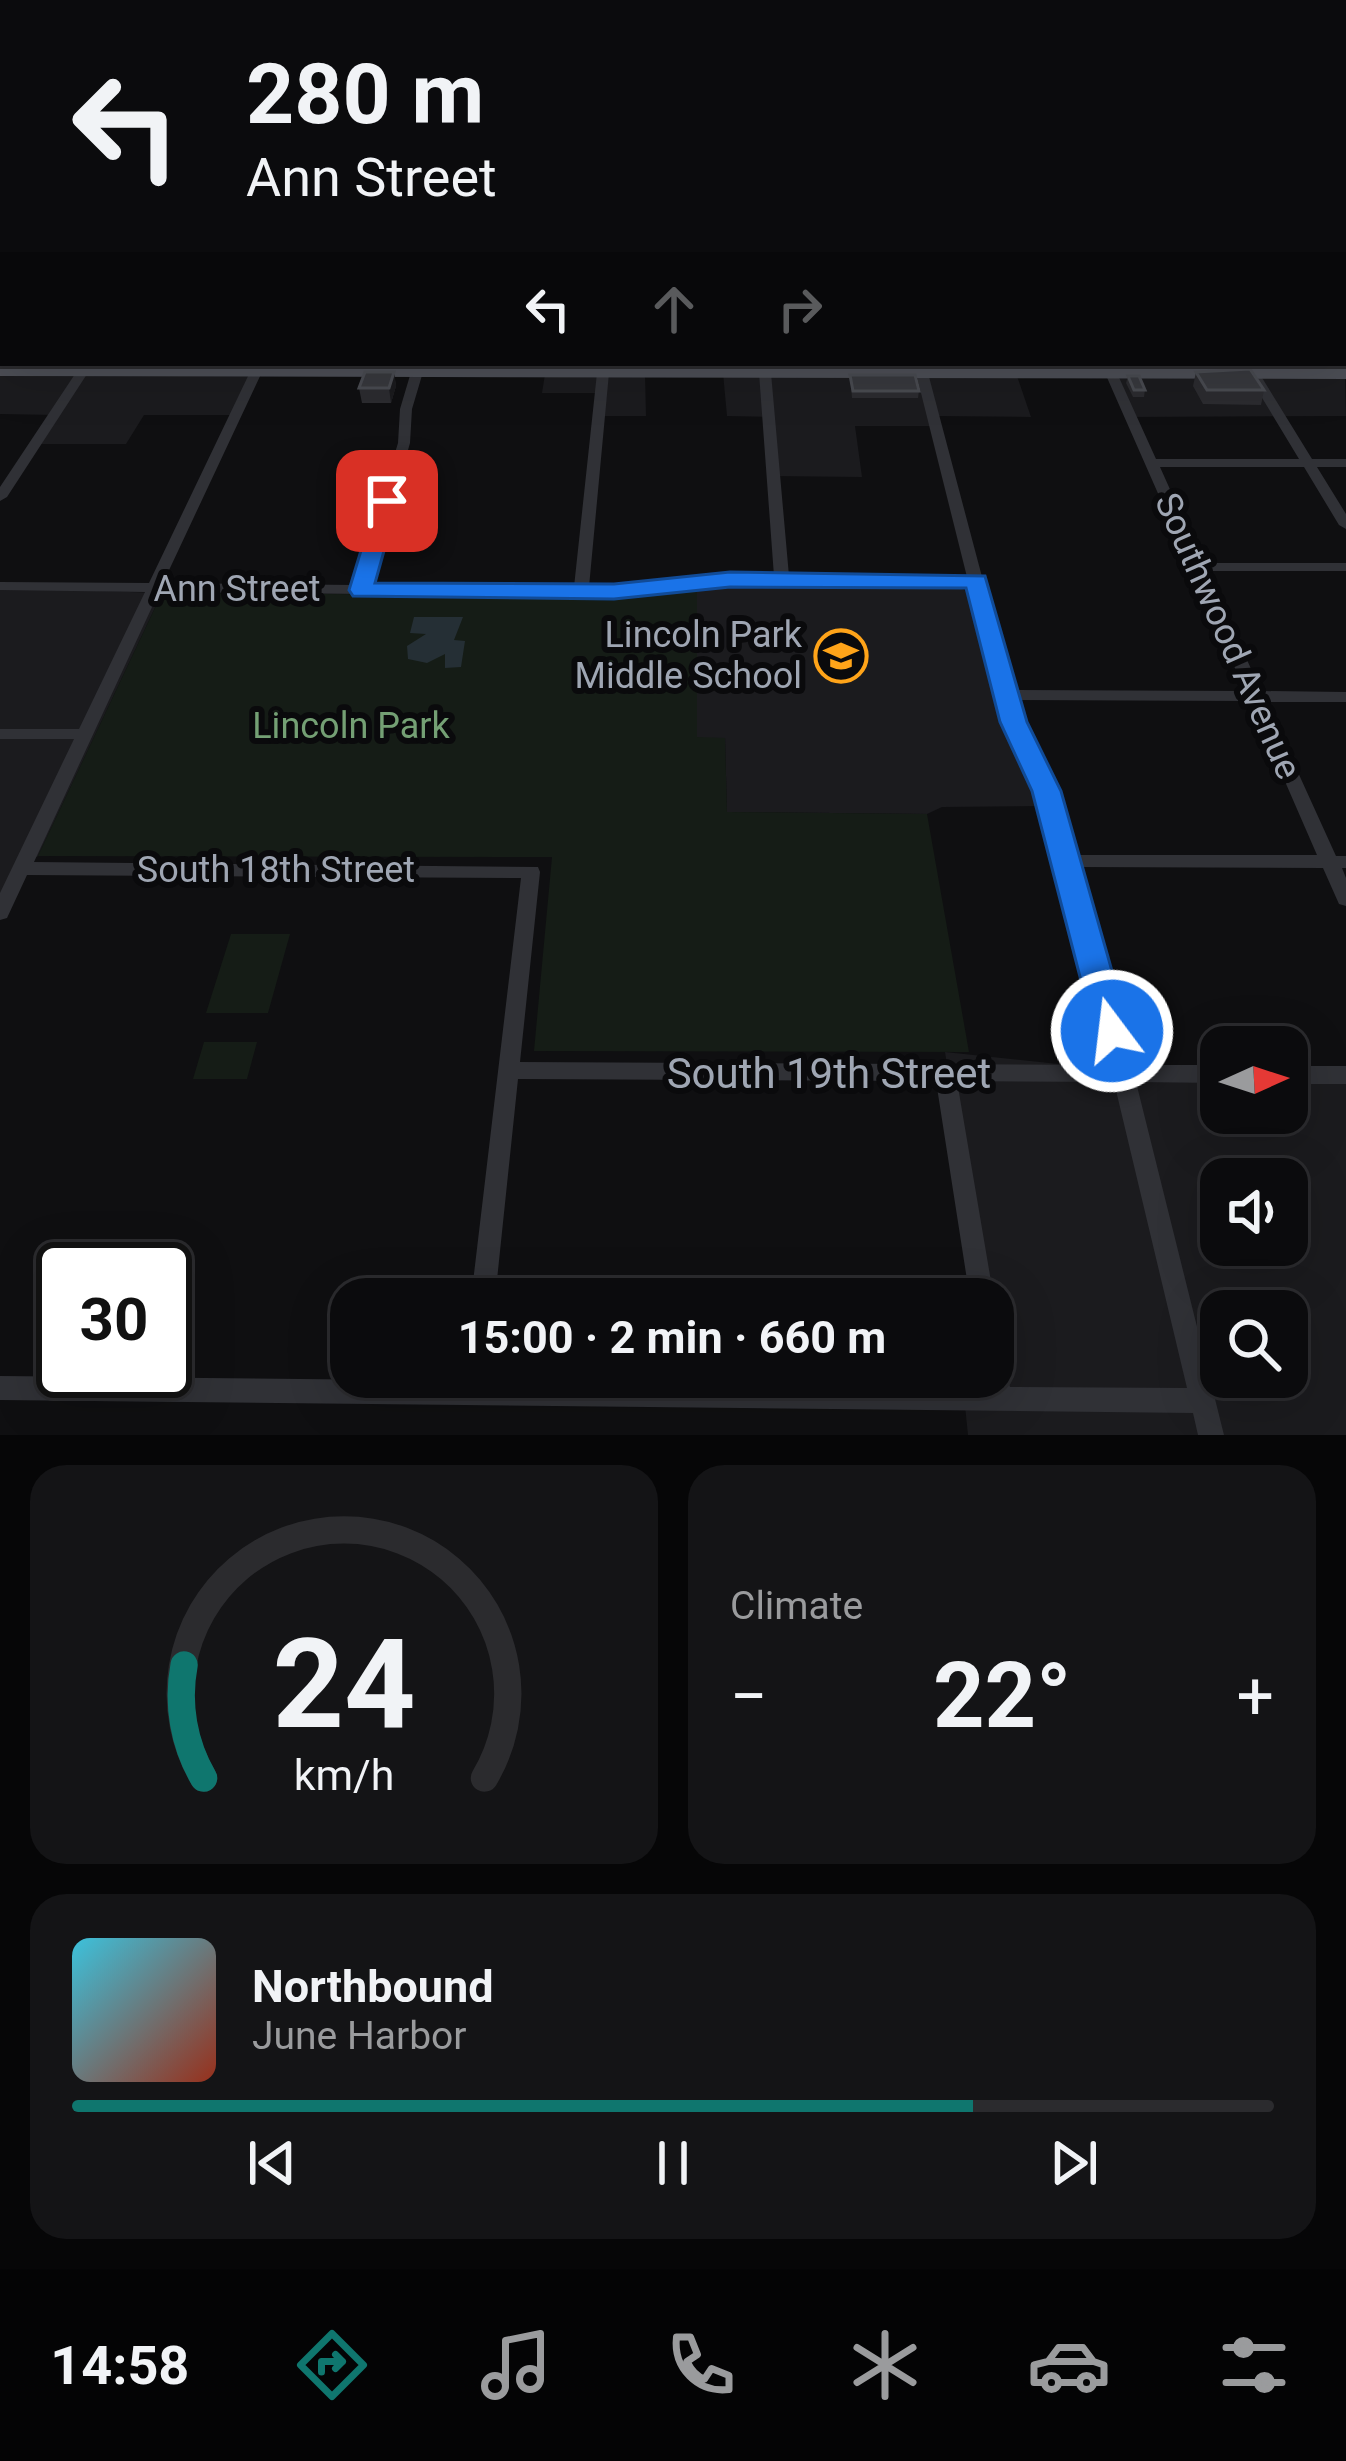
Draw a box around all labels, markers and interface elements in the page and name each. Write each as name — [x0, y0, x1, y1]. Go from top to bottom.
text: 280 m — [246, 45, 484, 144]
icon: left — [48, 48, 204, 204]
text: Ann Street — [246, 146, 497, 209]
icon: left — [515, 276, 581, 342]
icon: ahead — [641, 276, 707, 342]
icon: right — [767, 276, 833, 342]
pin — [336, 450, 438, 552]
icon: arrive — [354, 468, 420, 534]
street label: Southwood Avenue — [1146, 487, 1310, 785]
street label: Ann Street — [153, 568, 321, 610]
place label: Lincoln Park Middle School — [575, 614, 803, 697]
school or university icon: Lincoln Park Middle School — [813, 628, 869, 684]
park label: Lincoln Park — [252, 705, 451, 747]
street label: South 18th Street — [137, 849, 415, 891]
position arrow — [1049, 968, 1175, 1094]
north arrow — [1200, 1026, 1308, 1134]
map controls — [1200, 1026, 1308, 1398]
street label: South 19th Street — [667, 1049, 991, 1098]
button: sound — [1200, 1158, 1308, 1266]
speed limit sign: 30 — [36, 1242, 192, 1398]
button: search — [1200, 1290, 1308, 1398]
text: 15:00 · 2 min · 660 m — [458, 1311, 886, 1364]
text: Climate — [730, 1583, 863, 1629]
text: 24 — [272, 1611, 416, 1757]
text: 22° — [933, 1644, 1071, 1749]
text: − — [730, 1658, 768, 1735]
text: + — [1237, 1658, 1274, 1735]
text: km/h — [294, 1749, 394, 1799]
text: Northbound — [252, 1960, 494, 2013]
text: June Harbor — [252, 2013, 467, 2059]
icon: previous — [239, 2130, 305, 2196]
icon: pause — [640, 2130, 706, 2196]
icon: next — [1041, 2130, 1107, 2196]
icon: directions — [290, 2323, 374, 2407]
icon: music — [474, 2323, 558, 2407]
icon: phone — [659, 2323, 743, 2407]
icon: climate — [843, 2323, 927, 2407]
icon: car — [1027, 2323, 1111, 2407]
icon: filters — [1212, 2323, 1296, 2407]
text: 14:58 — [50, 2334, 189, 2397]

